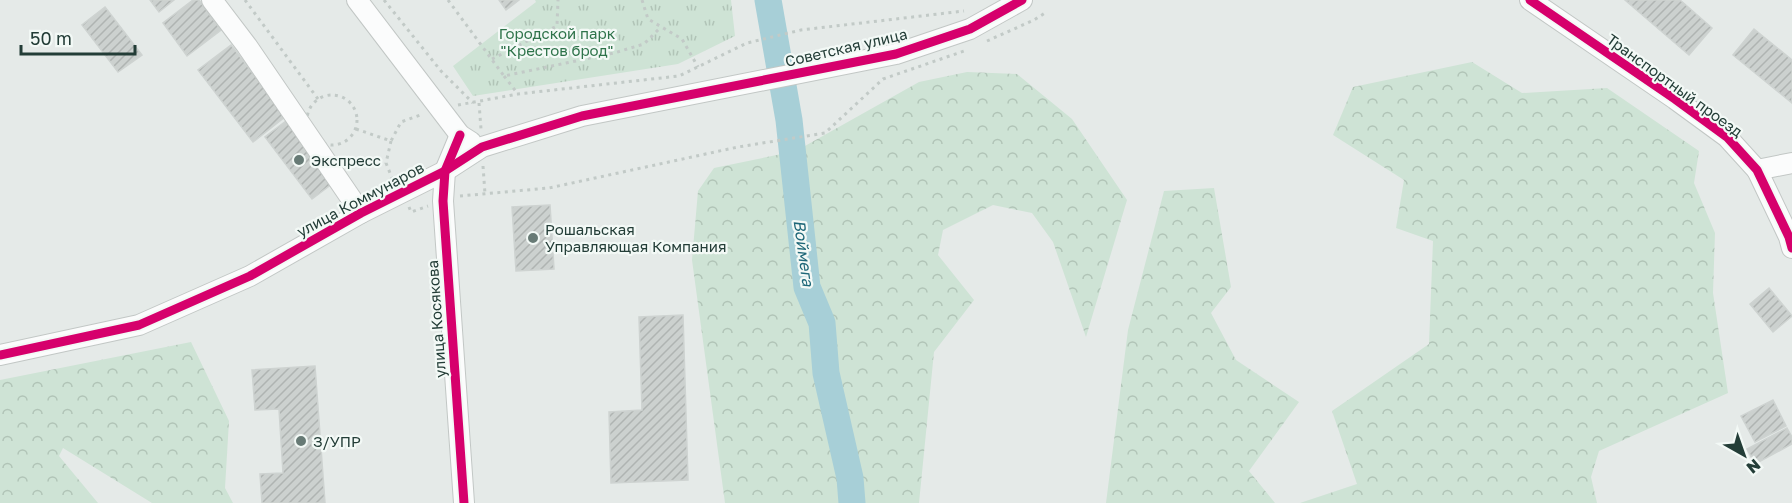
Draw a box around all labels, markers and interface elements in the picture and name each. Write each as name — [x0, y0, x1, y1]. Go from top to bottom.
scale bar — [21, 18, 135, 56]
park label: Городской парк "Крестов брод" — [499, 24, 616, 59]
street label: Советская улица — [783, 24, 909, 70]
text: 50 m — [30, 27, 72, 49]
street label: Транспортный проезд — [1604, 30, 1746, 140]
place label: Экспресс — [311, 151, 381, 169]
marker: Экспресс — [292, 153, 306, 167]
street label: улица Коммунаров — [293, 158, 427, 240]
water label: Воймега — [789, 218, 819, 288]
place label: Рошальская Управляющая Компания — [545, 220, 726, 255]
marker: Рошальская Управляющая Компания — [526, 231, 540, 245]
street label: улица Косякова — [423, 260, 449, 378]
north arrow — [1714, 425, 1774, 485]
place label: З/УПР — [313, 432, 361, 450]
marker: З/УПР — [294, 434, 308, 448]
text: N — [1743, 455, 1765, 478]

